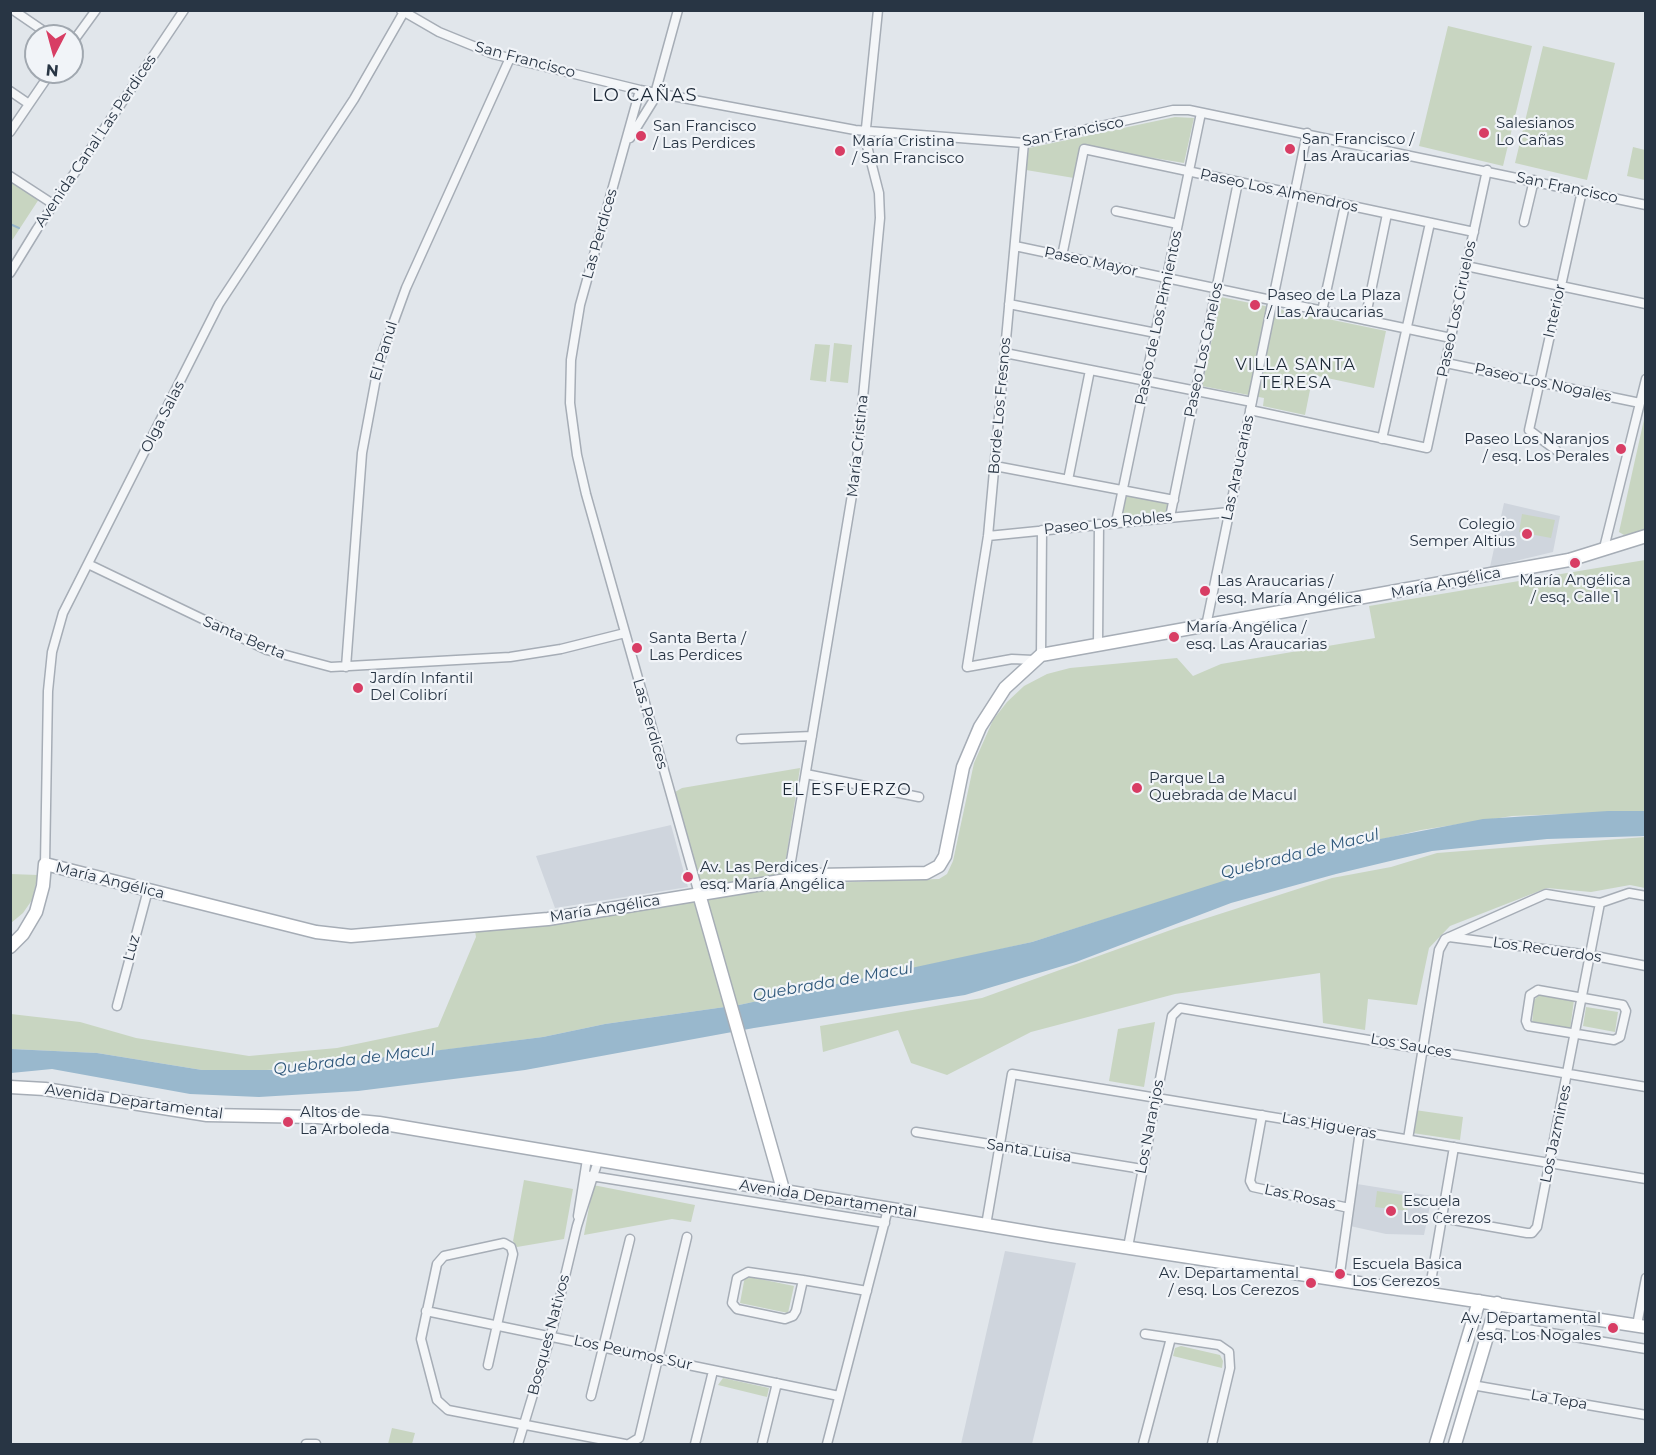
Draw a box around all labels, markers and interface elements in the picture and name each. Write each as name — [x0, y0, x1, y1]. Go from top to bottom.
north arrow — [24, 24, 84, 84]
street label: San Francisco — [473, 38, 577, 82]
street label: Avenida Canal Las Perdices — [31, 51, 161, 231]
text: N — [45, 60, 60, 81]
district label: LO CAÑAS — [592, 85, 698, 107]
street label: San Francisco — [1021, 113, 1125, 151]
place label: Salesianos Lo Cañas — [1496, 115, 1574, 150]
place label: San Francisco / Las Perdices — [653, 118, 756, 153]
marker: Salesianos Lo Cañas — [1477, 126, 1491, 140]
marker: San Francisco / Las Perdices — [634, 129, 648, 143]
place label: San Francisco / Las Araucarias — [1302, 131, 1414, 166]
place label: María Cristina / San Francisco — [852, 133, 964, 168]
marker: San Francisco / Las Araucarias — [1283, 142, 1297, 156]
marker: María Cristina / San Francisco — [833, 144, 847, 158]
street label: Paseo Los Almendros — [1198, 165, 1360, 217]
street label: San Francisco — [1515, 168, 1619, 208]
street label: Las Perdices — [578, 187, 622, 281]
street label: Paseo de Los Pimientos — [1132, 229, 1186, 407]
street label: Paseo Los Ciruelos — [1434, 239, 1480, 379]
street label: Paseo Mayor — [1043, 243, 1139, 281]
street label: Paseo Los Canelos — [1181, 281, 1227, 419]
street label: Interior — [1540, 282, 1570, 340]
place label: Paseo de La Plaza / Las Araucarias — [1267, 287, 1401, 322]
marker: Paseo de La Plaza / Las Araucarias — [1248, 298, 1262, 312]
street label: El Panul — [366, 319, 402, 383]
street label: Borde Los Fresnos — [985, 337, 1015, 475]
district label: VILLA SANTA TERESA — [1235, 355, 1357, 393]
street label: Paseo Los Nogales — [1473, 360, 1613, 406]
street label: Olga Salas — [137, 378, 189, 456]
street label: María Cristina — [844, 394, 872, 498]
street label: Las Araucarias — [1218, 414, 1258, 522]
place label: Paseo Los Naranjos / esq. Los Perales — [1464, 431, 1609, 466]
marker: Paseo Los Naranjos / esq. Los Perales — [1614, 442, 1628, 456]
street label: Paseo Los Robles — [1043, 507, 1173, 539]
place label: Colegio Semper Altius — [1409, 516, 1515, 551]
marker: Colegio Semper Altius — [1520, 527, 1534, 541]
marker: María Angélica / esq. Calle 1 — [1568, 556, 1582, 570]
street label: María Angélica — [1390, 564, 1502, 602]
place label: María Angélica / esq. Calle 1 — [1519, 572, 1631, 607]
place label: Las Araucarias / esq. María Angélica — [1217, 573, 1362, 608]
marker: Las Araucarias / esq. María Angélica — [1198, 584, 1212, 598]
street label: Santa Berta — [200, 613, 288, 663]
place label: María Angélica / esq. Las Araucarias — [1186, 619, 1327, 654]
place label: Santa Berta / Las Perdices — [649, 630, 746, 665]
marker: María Angélica / esq. Las Araucarias — [1167, 630, 1181, 644]
marker: Santa Berta / Las Perdices — [630, 641, 644, 655]
place label: Jardín Infantil Del Colibrí — [370, 670, 473, 705]
street label: Las Perdices — [628, 677, 672, 771]
marker: Jardín Infantil Del Colibrí — [351, 681, 365, 695]
place label: Parque La Quebrada de Macul — [1149, 770, 1297, 805]
district label: EL ESFUERZO — [782, 780, 912, 800]
marker: Parque La Quebrada de Macul — [1130, 781, 1144, 795]
water label: Quebrada de Macul — [1219, 825, 1381, 883]
street label: María Angélica — [54, 859, 166, 903]
place label: Av. Las Perdices / esq. María Angélica — [700, 859, 845, 894]
marker: Av. Las Perdices / esq. María Angélica — [681, 870, 695, 884]
street label: María Angélica — [549, 891, 661, 927]
street label: Luz — [120, 933, 144, 963]
street label: Los Recuerdos — [1491, 933, 1603, 967]
water label: Quebrada de Macul — [751, 958, 915, 1006]
street label: Los Sauces — [1369, 1030, 1453, 1062]
water label: Quebrada de Macul — [272, 1041, 436, 1079]
street label: Los Naranjos — [1132, 1078, 1168, 1176]
street label: Avenida Departamental — [44, 1081, 224, 1123]
street label: Los Jazmines — [1537, 1083, 1575, 1185]
place label: Altos de La Arboleda — [300, 1104, 390, 1139]
street label: Las Higueras — [1280, 1109, 1378, 1143]
marker: Altos de La Arboleda — [281, 1115, 295, 1129]
street label: Santa Luisa — [985, 1135, 1073, 1167]
street label: Avenida Departamental — [738, 1176, 918, 1222]
street label: Las Rosas — [1263, 1181, 1337, 1213]
place label: Escuela Los Cerezos — [1403, 1193, 1491, 1228]
marker: Escuela Los Cerezos — [1384, 1204, 1398, 1218]
place label: Escuela Basica Los Cerezos — [1352, 1256, 1462, 1291]
place label: Av. Departamental / esq. Los Cerezos — [1159, 1265, 1299, 1300]
marker: Escuela Basica Los Cerezos — [1333, 1267, 1347, 1281]
street label: Bosques Nativos — [524, 1273, 574, 1397]
marker: Av. Departamental / esq. Los Cerezos — [1304, 1276, 1318, 1290]
place label: Av. Departamental / esq. Los Nogales — [1461, 1310, 1601, 1345]
marker: Av. Departamental / esq. Los Nogales — [1606, 1321, 1620, 1335]
street label: Los Peumos Sur — [572, 1332, 694, 1374]
street label: La Tepa — [1529, 1386, 1589, 1414]

